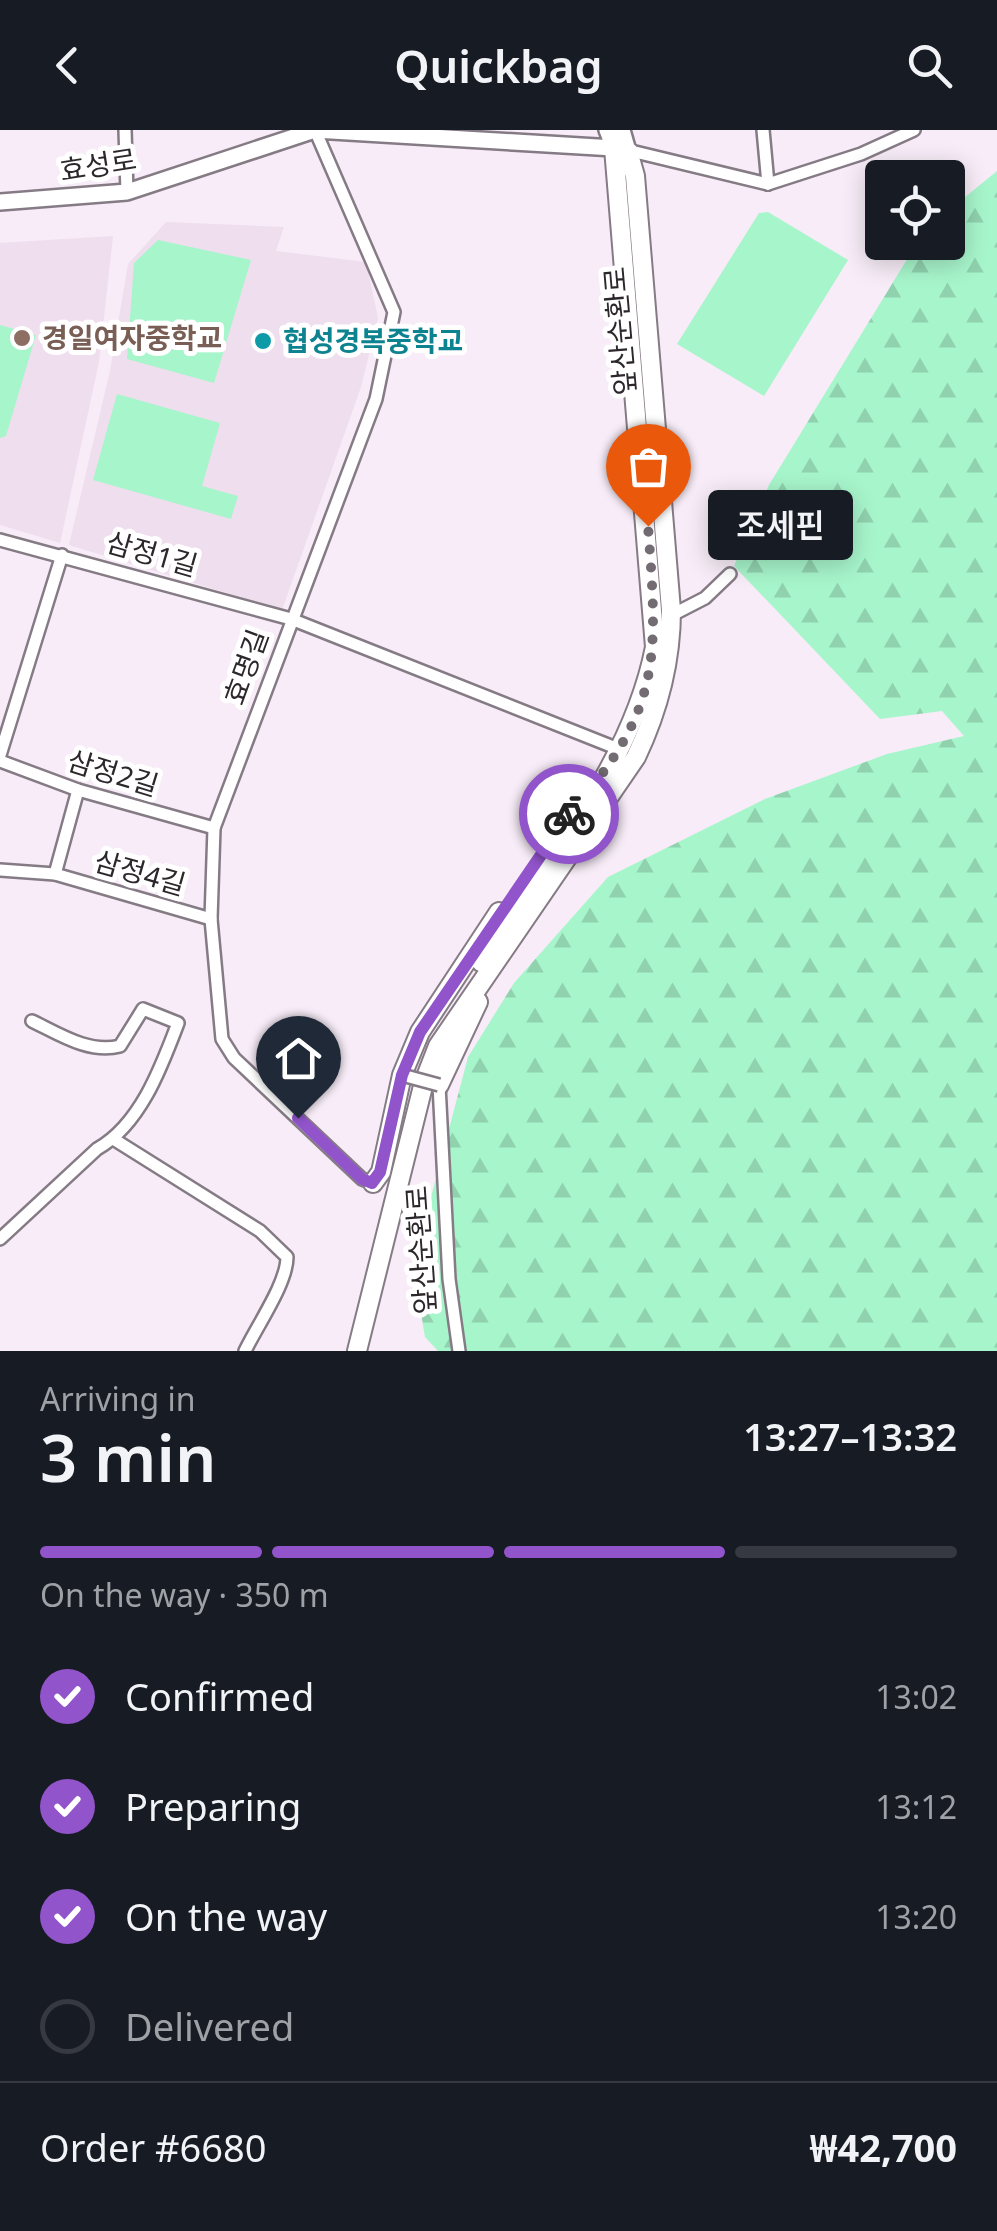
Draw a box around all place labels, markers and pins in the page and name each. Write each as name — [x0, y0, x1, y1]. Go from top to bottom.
place label: 경일여자중학교 — [42, 318, 222, 356]
place label: 협성경복중학교 — [283, 321, 463, 359]
marker: 경일여자중학교 — [11, 327, 33, 349]
marker: 협성경복중학교 — [252, 330, 274, 352]
pin — [606, 424, 691, 527]
callout: 조세핀 — [708, 491, 853, 561]
pin — [256, 1016, 341, 1119]

